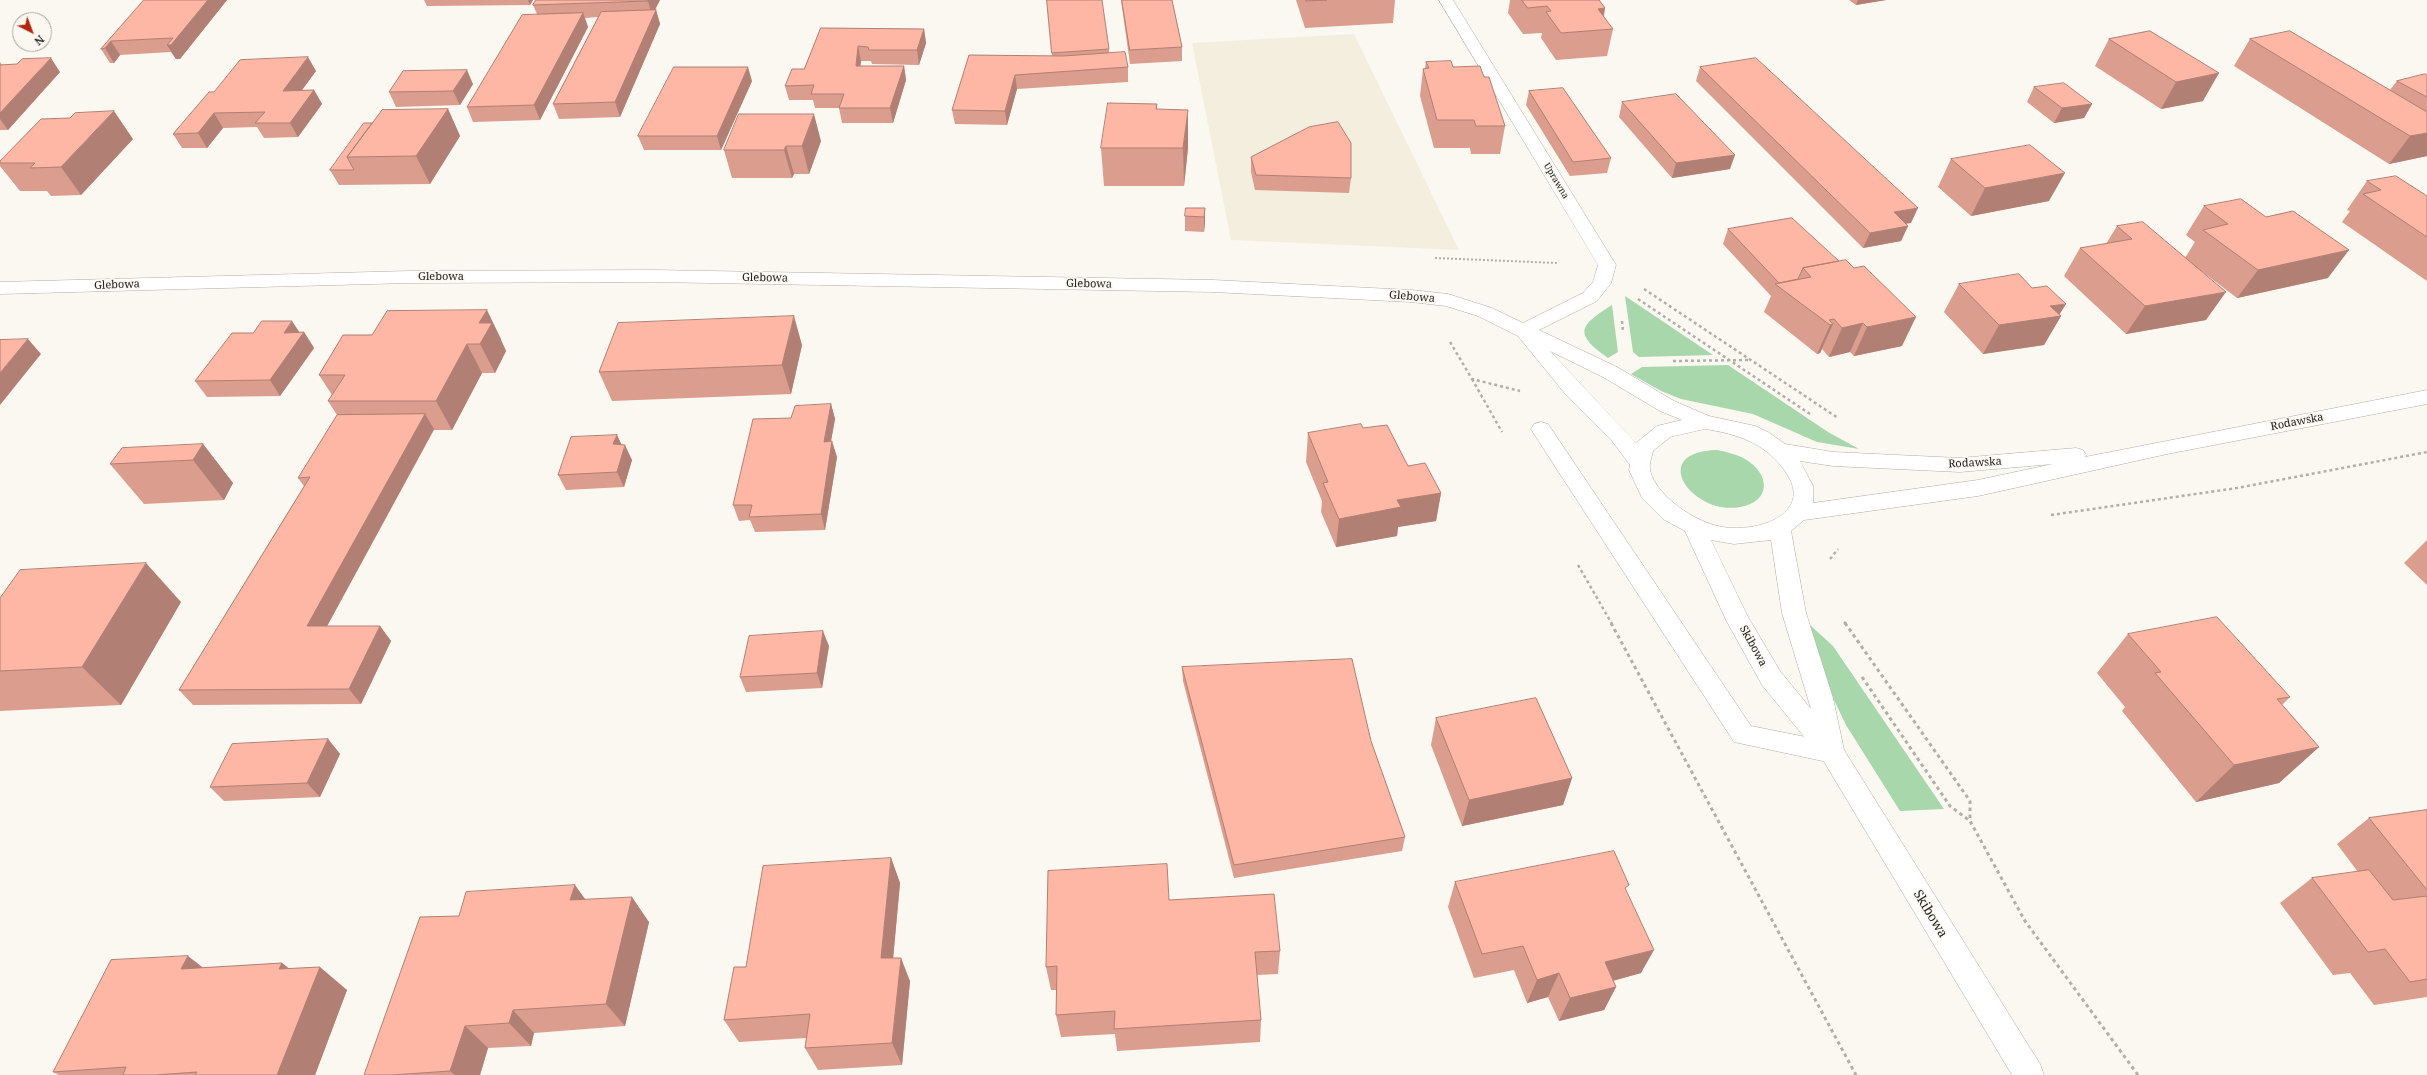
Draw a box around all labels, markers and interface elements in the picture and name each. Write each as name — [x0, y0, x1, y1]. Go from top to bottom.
north arrow — [12, 12, 52, 52]
text: N — [31, 32, 48, 49]
street label: Uprawna — [1541, 161, 1571, 201]
street label: Glebowa — [418, 270, 464, 284]
street label: Glebowa — [742, 271, 788, 285]
street label: Glebowa — [1066, 277, 1112, 291]
street label: Glebowa — [94, 278, 140, 292]
street label: Glebowa — [1389, 288, 1435, 306]
street label: Rodawska — [2269, 410, 2325, 434]
street label: Rodawska — [1948, 455, 2002, 471]
street label: Skibowa — [1736, 623, 1770, 669]
street label: Skibowa — [1910, 887, 1950, 941]

